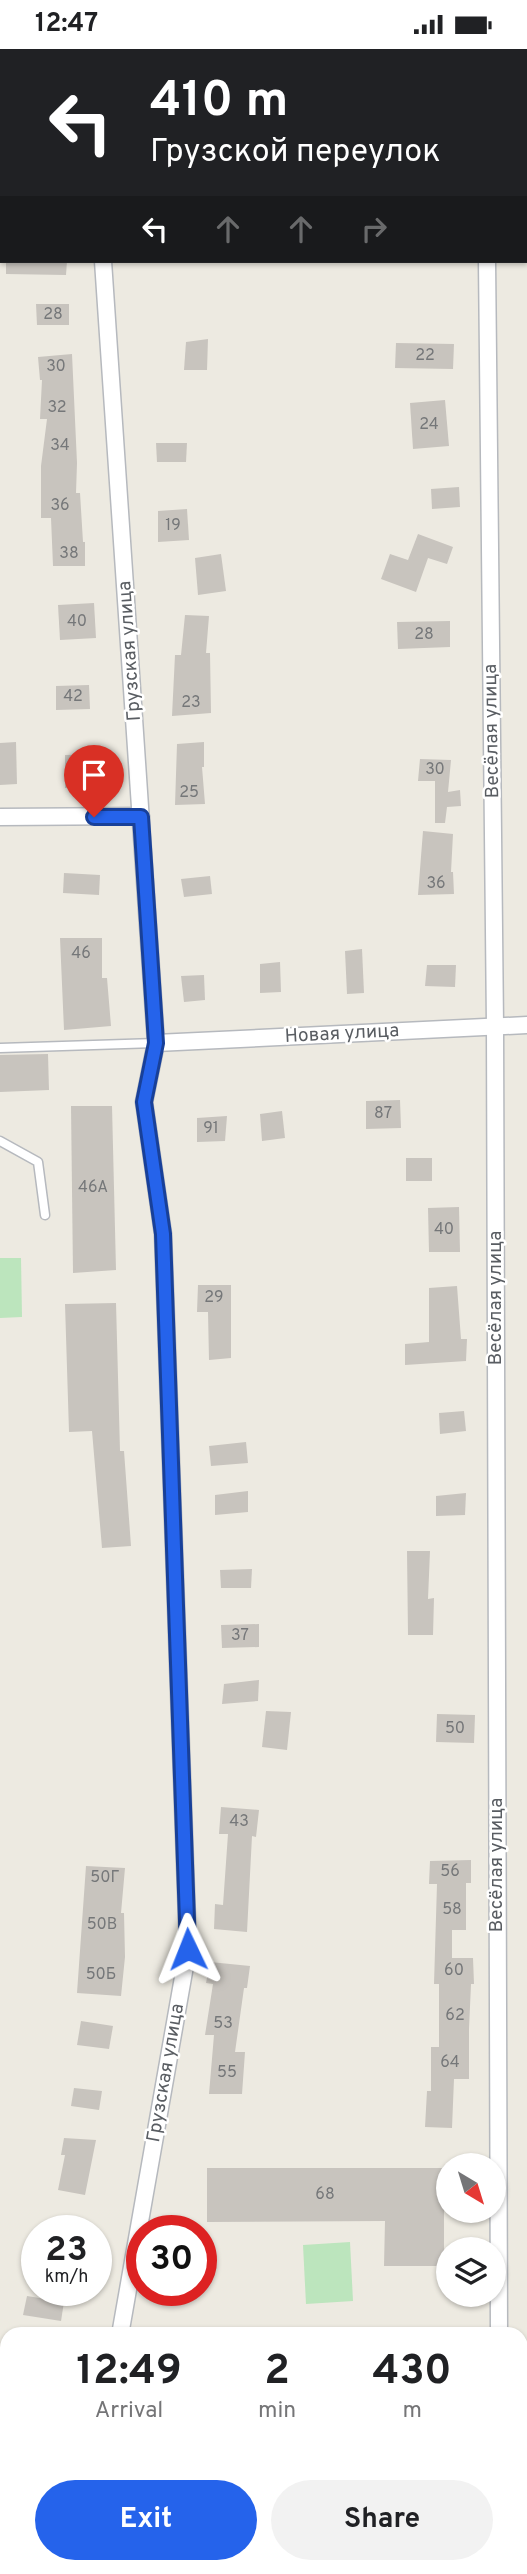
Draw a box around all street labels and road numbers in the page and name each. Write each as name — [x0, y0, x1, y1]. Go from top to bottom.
street label: Грузская улица — [113, 580, 147, 722]
street label: Весёлая улица — [479, 664, 505, 798]
street label: Новая улица — [284, 1019, 400, 1049]
street label: Весёлая улица — [484, 1231, 508, 1365]
street label: Весёлая улица — [485, 1798, 509, 1932]
street label: Грузская улица — [142, 2002, 190, 2144]

